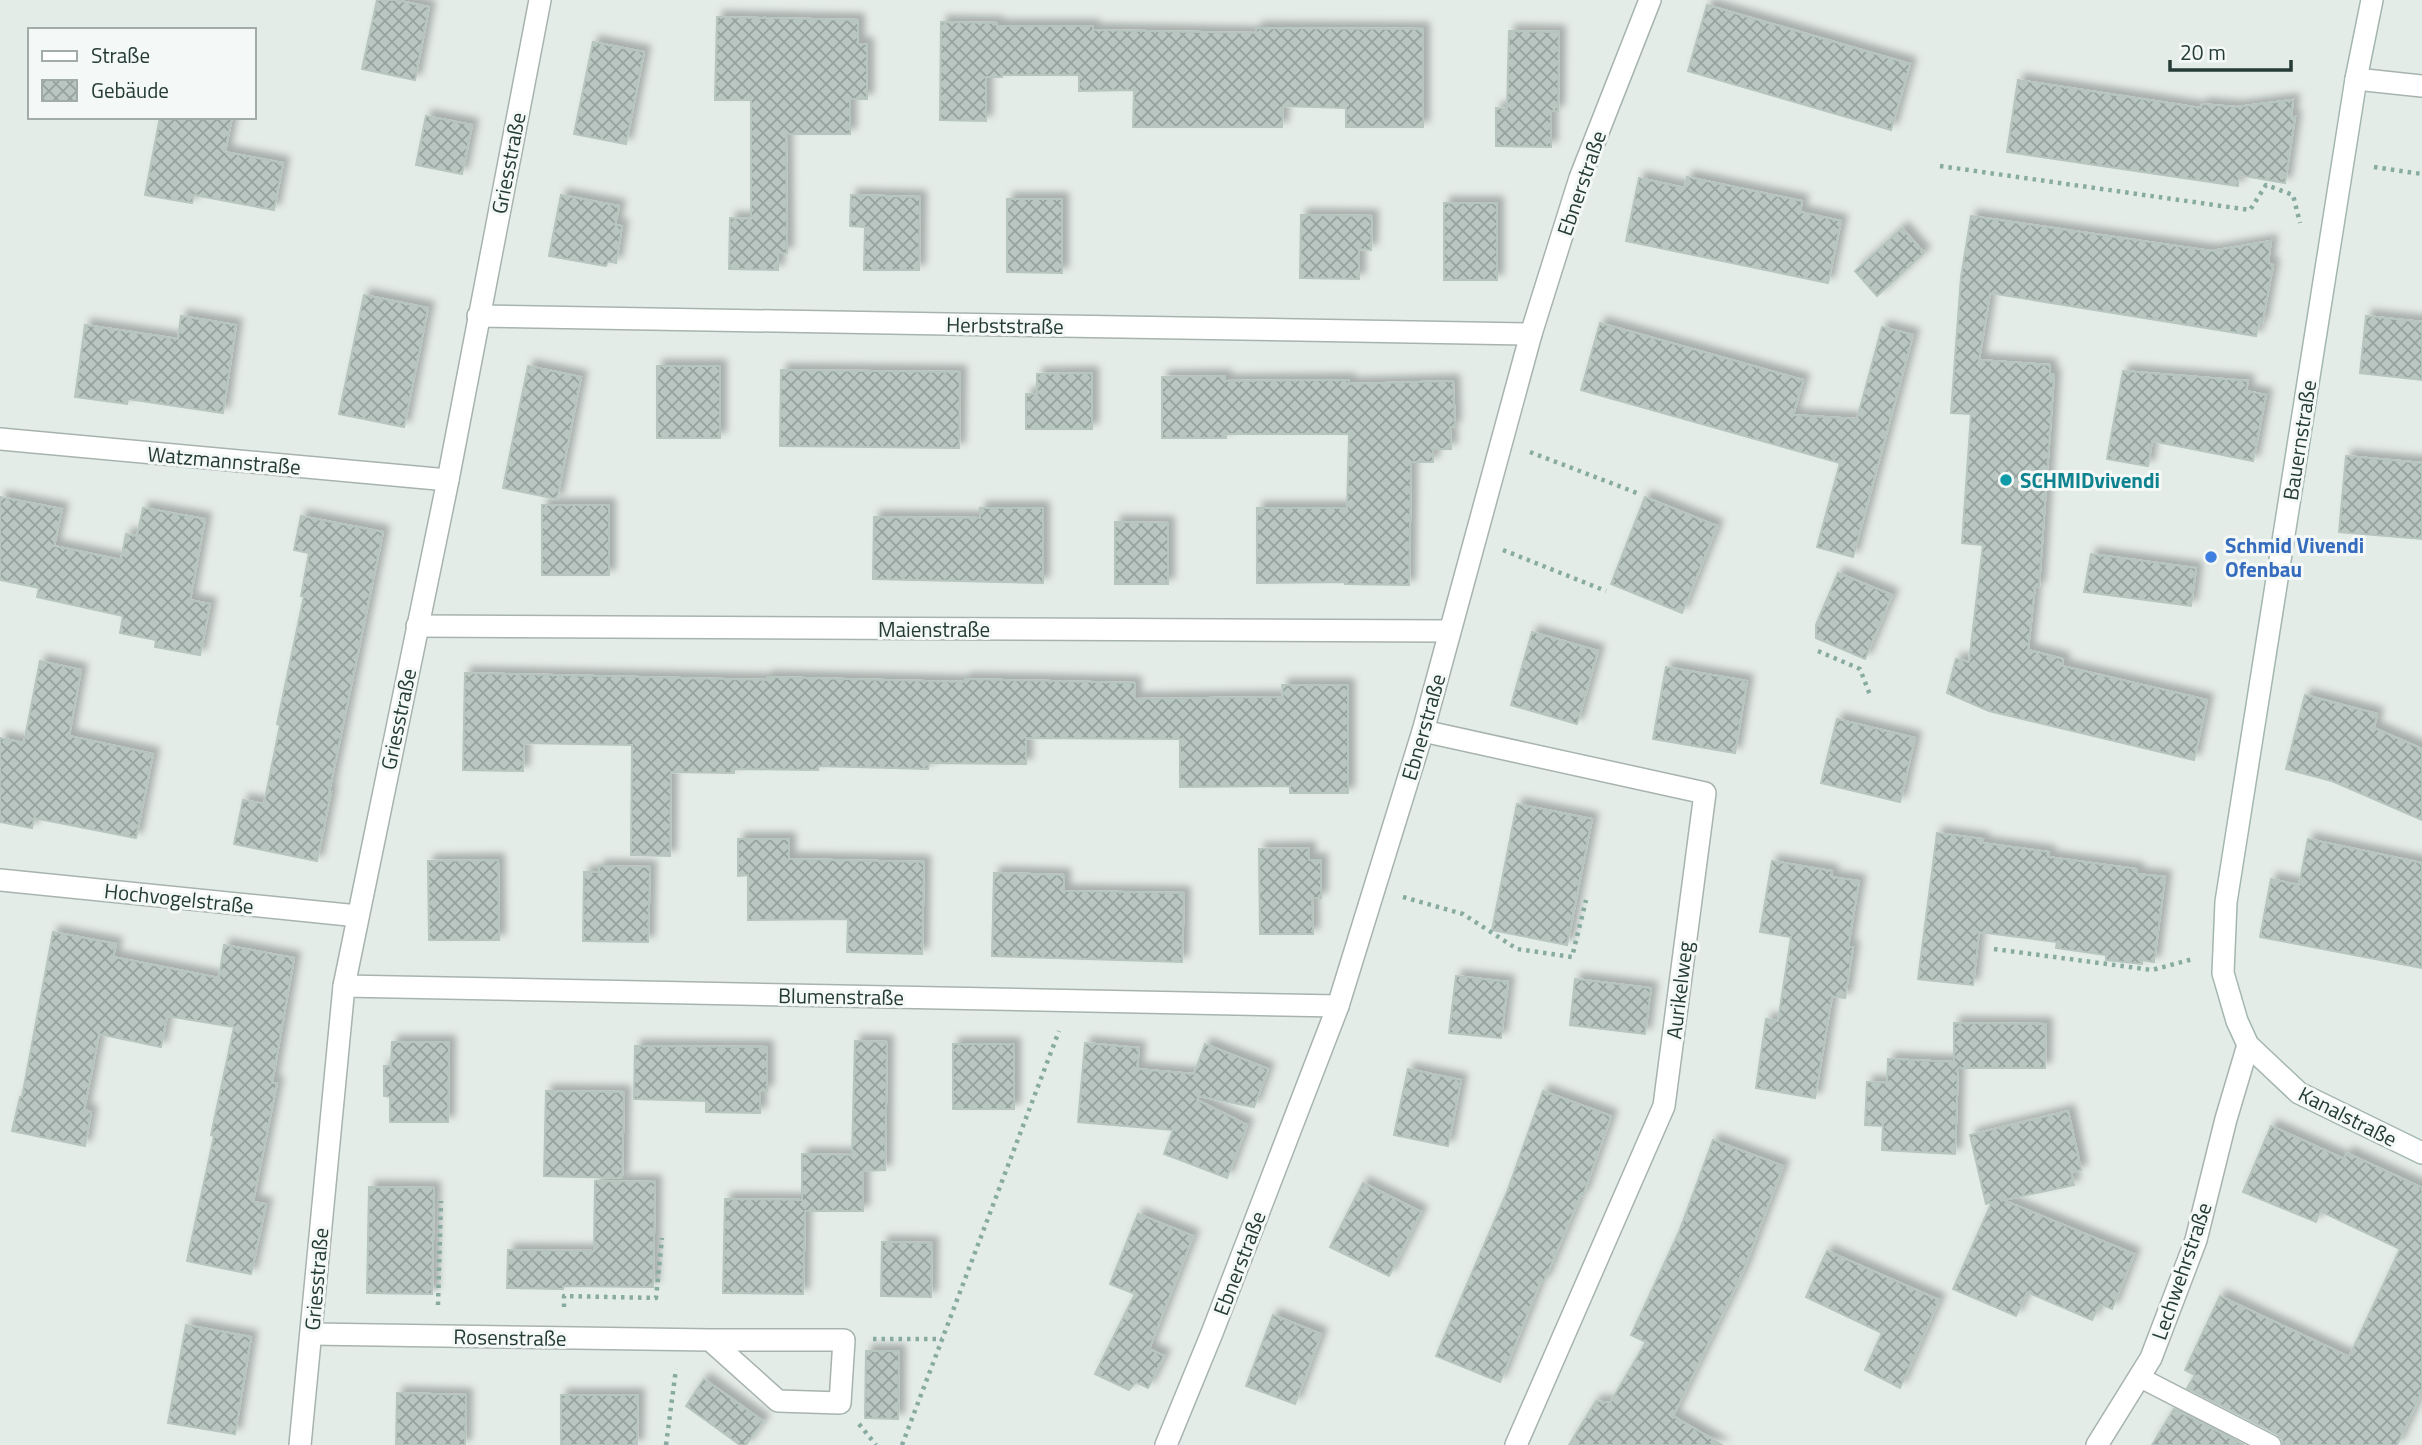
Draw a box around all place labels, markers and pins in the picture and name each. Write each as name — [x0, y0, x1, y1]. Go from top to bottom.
place label: SCHMIDvivendi — [2020, 464, 2160, 496]
marker: SCHMIDvivendi — [1998, 472, 2014, 488]
place label: Schmid Vivendi Ofenbau — [2225, 529, 2364, 585]
marker: Schmid Vivendi Ofenbau — [2203, 549, 2219, 565]

